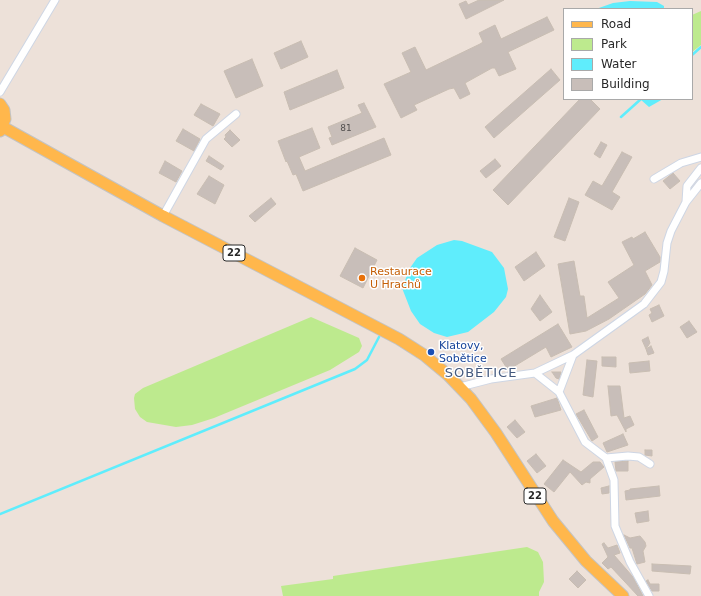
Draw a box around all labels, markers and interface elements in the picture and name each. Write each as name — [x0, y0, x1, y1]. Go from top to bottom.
legend — [563, 8, 693, 100]
text: Road — [601, 17, 631, 31]
text: Park — [601, 37, 627, 51]
text: Water — [601, 57, 636, 71]
text: Building — [601, 77, 650, 91]
house number: 81 — [340, 124, 352, 134]
road number: 22 — [223, 245, 245, 261]
place label: Restaurace U Hrachů — [370, 265, 432, 291]
marker: Restaurace U Hrachů — [357, 273, 367, 283]
place label: Klatovy, Sobětice — [439, 339, 487, 365]
marker: Klatovy, Sobětice — [426, 347, 436, 357]
district label: SOBĚTICE — [445, 366, 517, 382]
road number: 22 — [524, 488, 546, 504]

